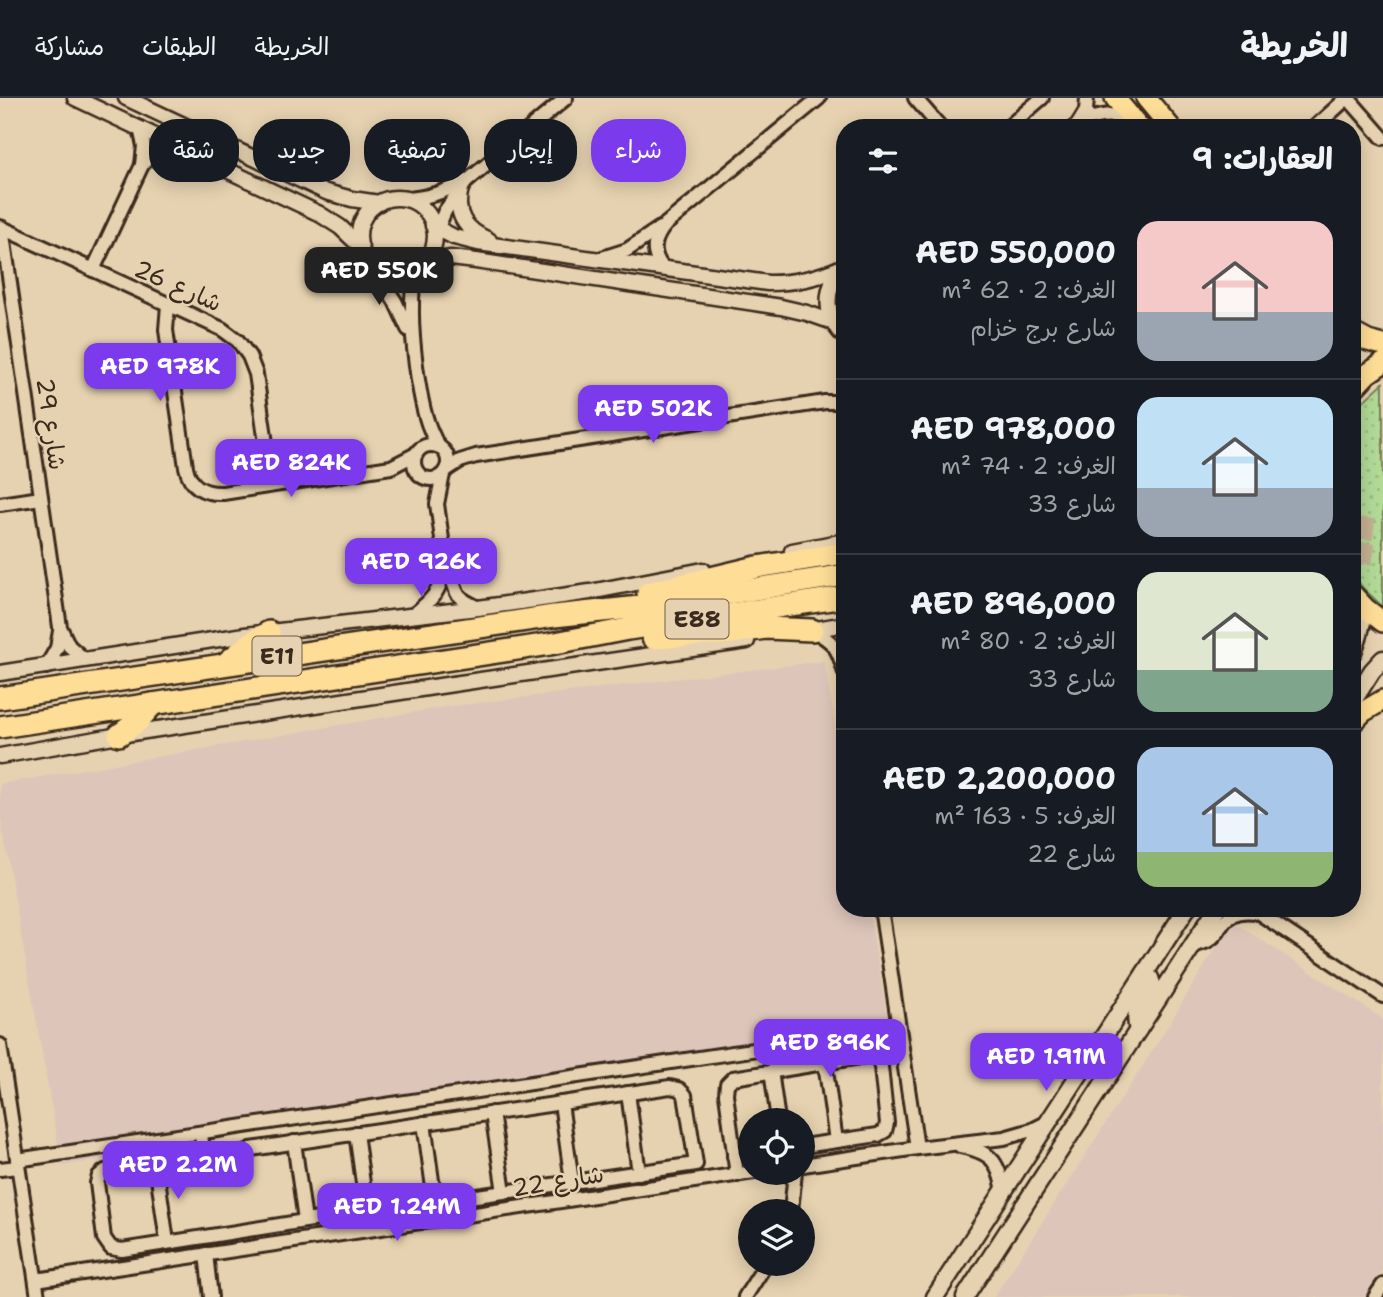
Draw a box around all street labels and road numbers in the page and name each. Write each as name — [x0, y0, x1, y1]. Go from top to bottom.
street label: شارع 26 — [129, 253, 227, 320]
street label: شارع 29 — [28, 376, 73, 472]
road number: E88 — [666, 600, 728, 638]
road number: E11 — [252, 636, 302, 676]
street label: شارع 22 — [510, 1158, 606, 1205]

